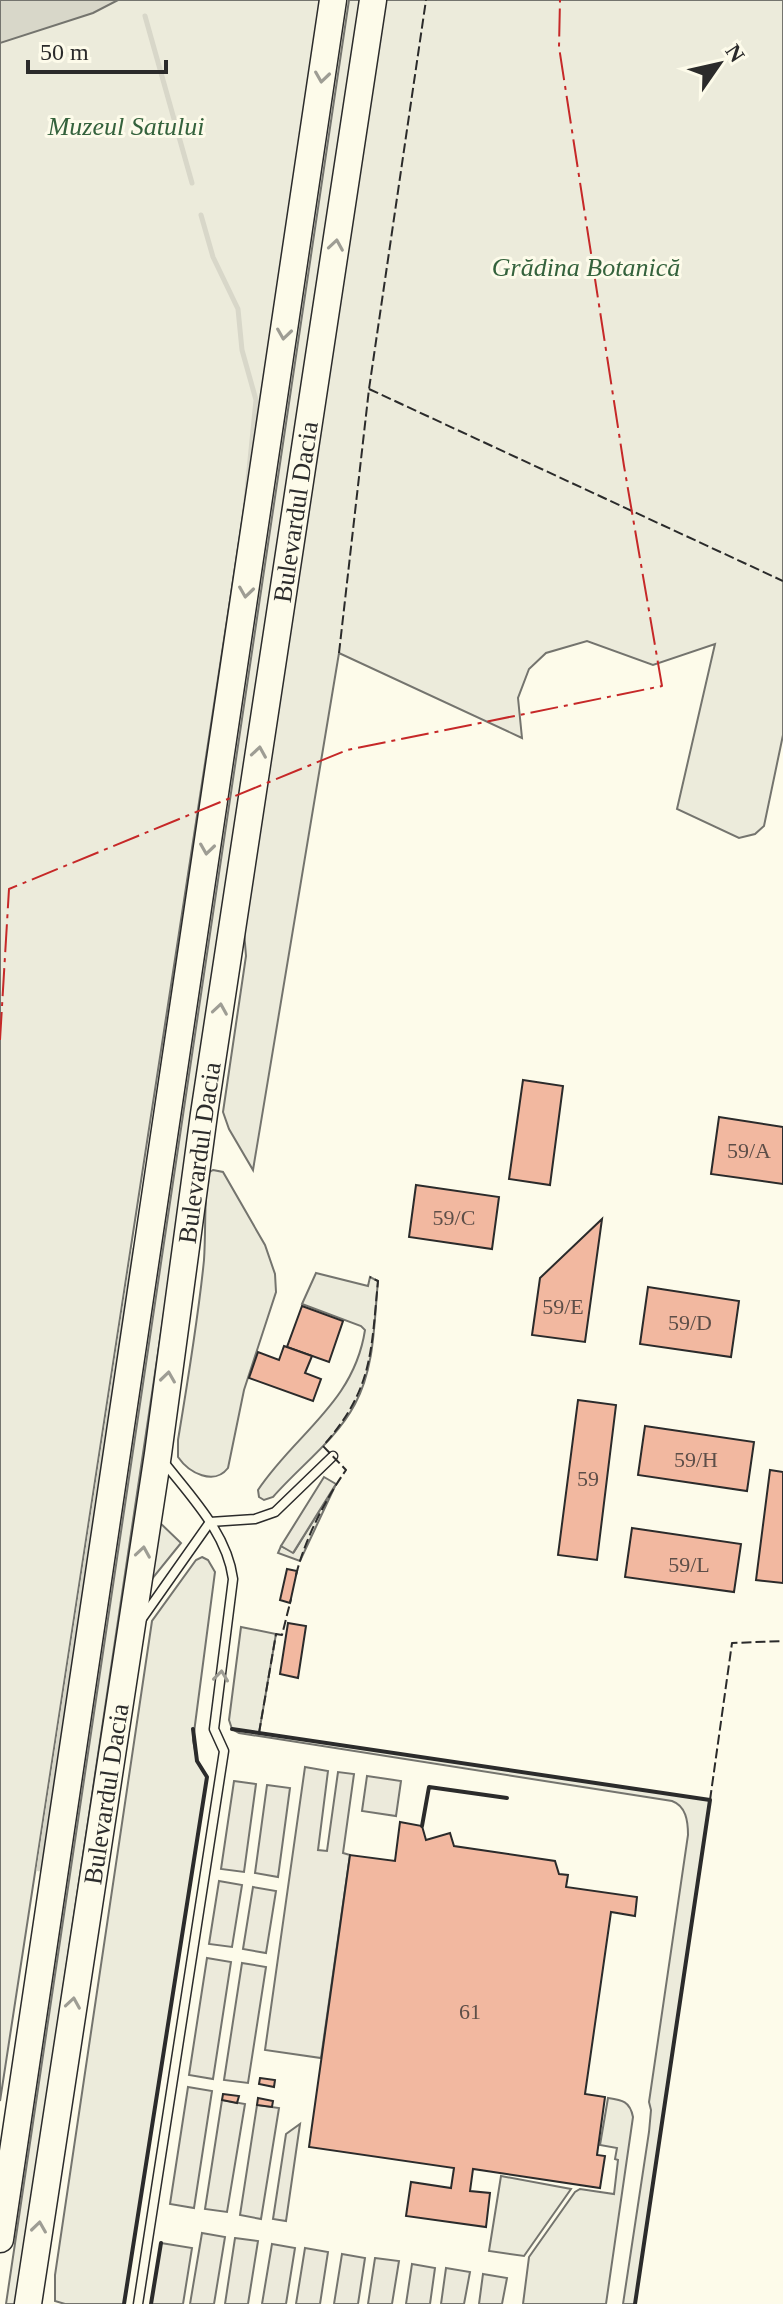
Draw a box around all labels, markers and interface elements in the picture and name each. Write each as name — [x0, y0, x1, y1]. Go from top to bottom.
scale bar — [28, 24, 166, 74]
north arrow — [679, 24, 759, 104]
text: 50 m — [40, 39, 89, 65]
text: N — [720, 40, 750, 67]
one-way arrow — [314, 70, 331, 84]
park label: Muzeul Satului — [47, 112, 204, 141]
one-way arrow — [327, 239, 344, 252]
park label: Grădina Botanică — [492, 253, 680, 282]
one-way arrow — [276, 327, 293, 341]
street label: Bulevardul Dacia — [267, 419, 323, 604]
one-way arrow — [238, 585, 255, 598]
one-way arrow — [250, 745, 267, 758]
one-way arrow — [199, 842, 216, 856]
one-way arrow — [211, 1002, 228, 1016]
street label: Bulevardul Dacia — [172, 1060, 226, 1245]
house number: 59/A — [727, 1138, 771, 1163]
house number: 59/C — [433, 1205, 475, 1230]
house number: 59/E — [542, 1294, 584, 1319]
house number: 59/D — [668, 1310, 712, 1335]
one-way arrow — [159, 1370, 176, 1384]
house number: 59/H — [674, 1447, 718, 1472]
house number: 59 — [577, 1466, 599, 1491]
one-way arrow — [133, 1545, 150, 1559]
house number: 59/L — [668, 1552, 710, 1577]
one-way arrow — [212, 1669, 229, 1682]
street label: Bulevardul Dacia — [78, 1701, 134, 1886]
one-way arrow — [63, 1996, 80, 2010]
house number: 61 — [459, 1999, 481, 2024]
one-way arrow — [30, 2220, 47, 2234]

